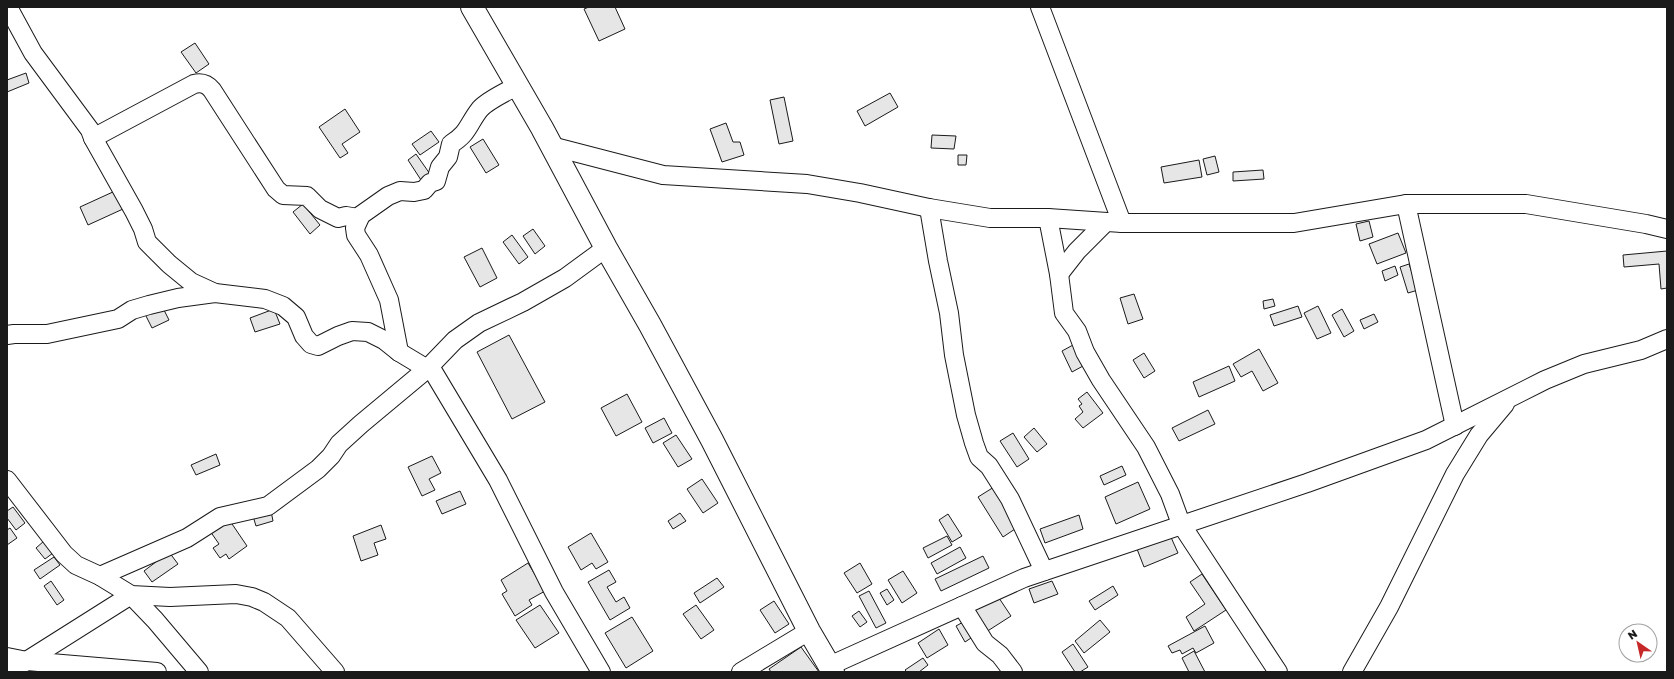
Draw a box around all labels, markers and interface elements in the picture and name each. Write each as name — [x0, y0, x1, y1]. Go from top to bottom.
north arrow — [1618, 623, 1658, 663]
text: N — [1625, 627, 1639, 642]

